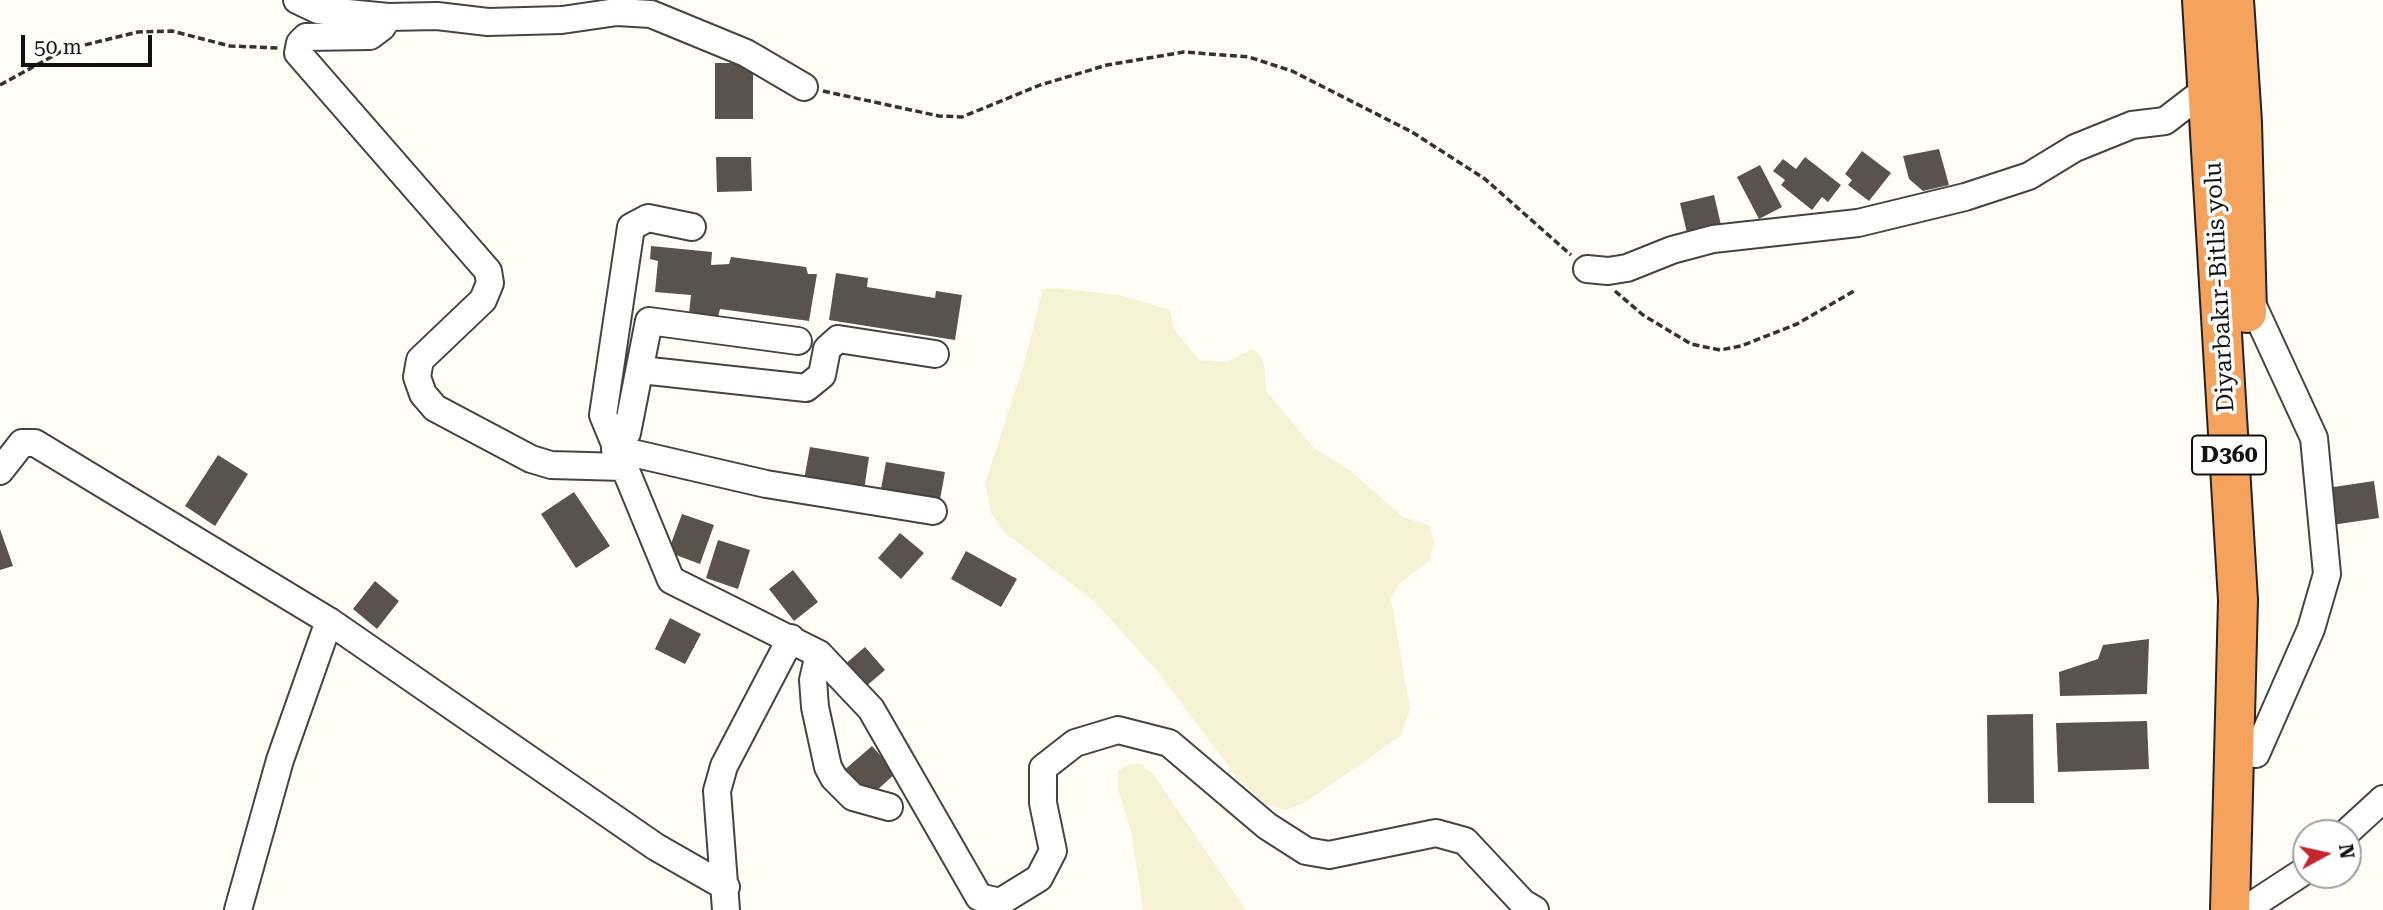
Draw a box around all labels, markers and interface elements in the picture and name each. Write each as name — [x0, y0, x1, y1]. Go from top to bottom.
scale bar — [24, 21, 156, 65]
text: 50 m — [34, 35, 82, 59]
street label: Diyarbakır-Bitlis yolu — [2199, 161, 2241, 413]
road number: D360 — [2192, 436, 2266, 475]
north arrow — [2292, 819, 2362, 889]
text: N — [2334, 842, 2359, 860]

